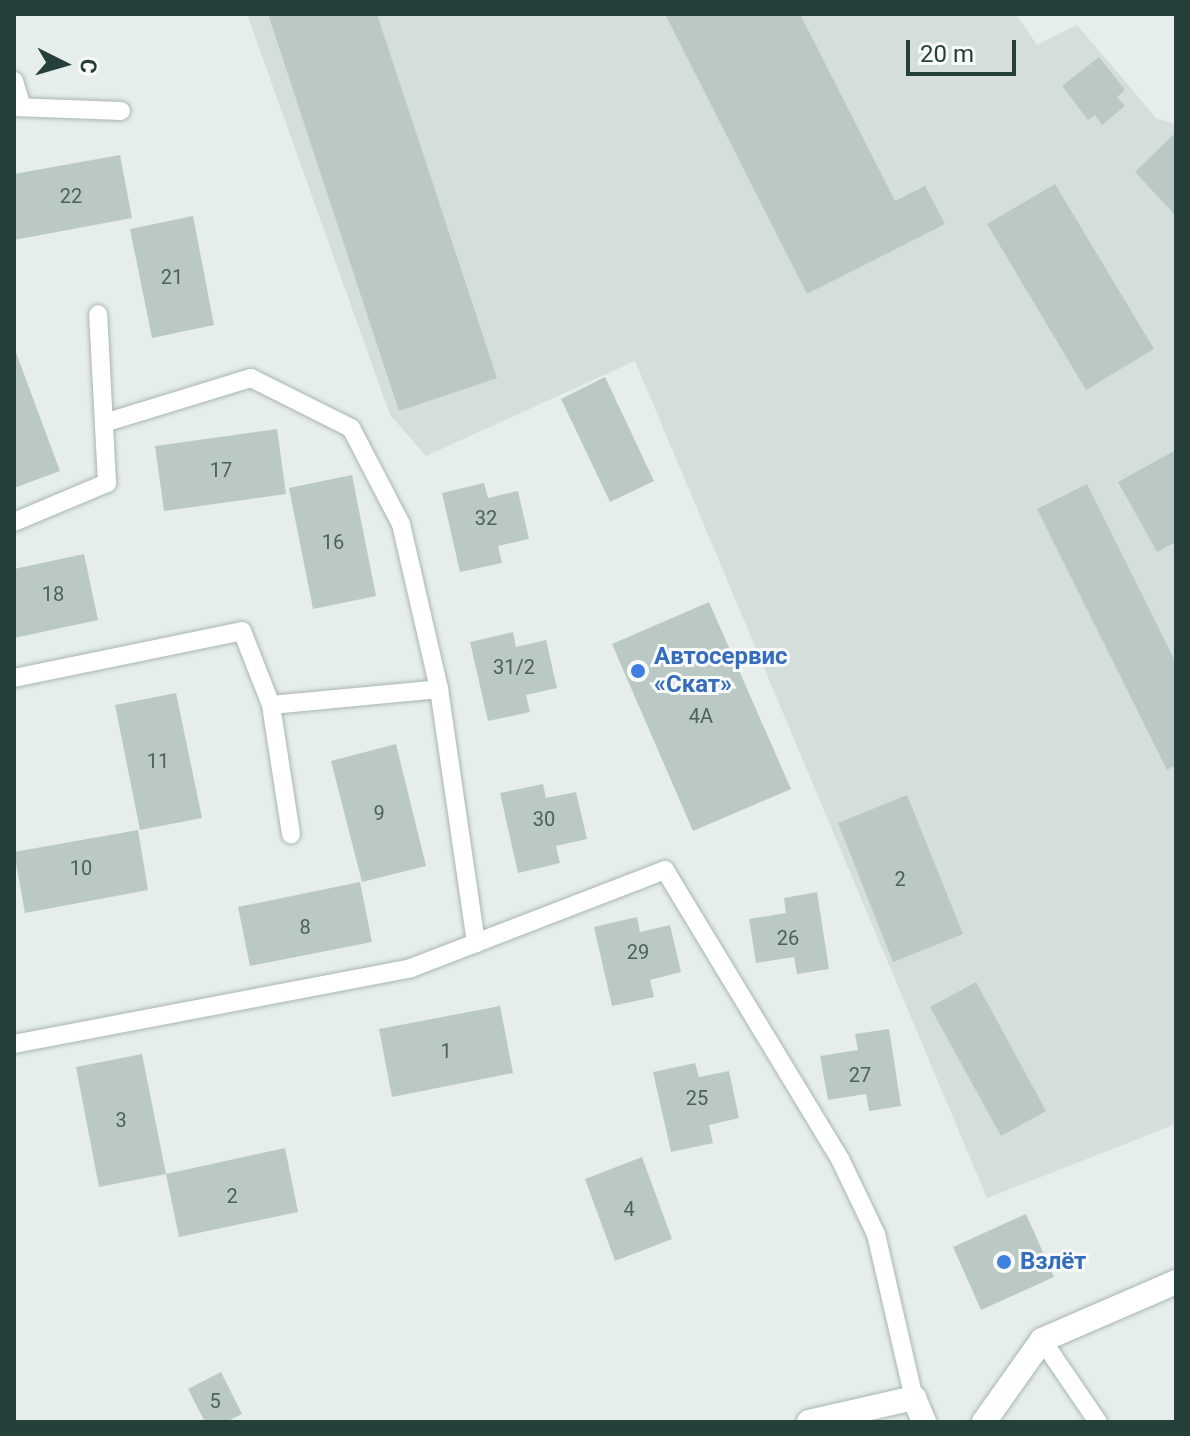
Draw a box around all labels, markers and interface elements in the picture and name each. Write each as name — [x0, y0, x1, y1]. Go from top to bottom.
north arrow — [24, 24, 104, 104]
scale bar — [910, 24, 1020, 74]
text: 20 m — [920, 40, 974, 68]
text: С — [75, 58, 101, 74]
house number: 22 — [60, 184, 82, 208]
house number: 21 — [161, 265, 183, 289]
house number: 17 — [210, 458, 232, 482]
house number: 32 — [475, 506, 497, 530]
house number: 16 — [322, 530, 344, 554]
house number: 18 — [42, 582, 64, 606]
place label: Автосервис «Скат» — [654, 643, 788, 699]
house number: 31/2 — [493, 655, 535, 679]
marker: Автосервис «Скат» — [629, 662, 647, 680]
house number: 4А — [689, 704, 713, 728]
house number: 11 — [147, 749, 169, 773]
house number: 9 — [373, 801, 385, 825]
house number: 30 — [533, 807, 555, 831]
house number: 10 — [70, 856, 92, 880]
house number: 2 — [894, 867, 906, 891]
house number: 8 — [299, 915, 311, 939]
house number: 26 — [777, 926, 799, 950]
house number: 29 — [627, 940, 649, 964]
house number: 1 — [440, 1039, 452, 1063]
house number: 27 — [849, 1063, 871, 1087]
house number: 25 — [686, 1086, 708, 1110]
house number: 3 — [115, 1108, 127, 1132]
house number: 2 — [226, 1184, 238, 1208]
house number: 4 — [623, 1197, 635, 1221]
place label: Взлёт — [1020, 1248, 1086, 1276]
marker: Взлёт — [995, 1253, 1013, 1271]
house number: 5 — [209, 1389, 221, 1413]

